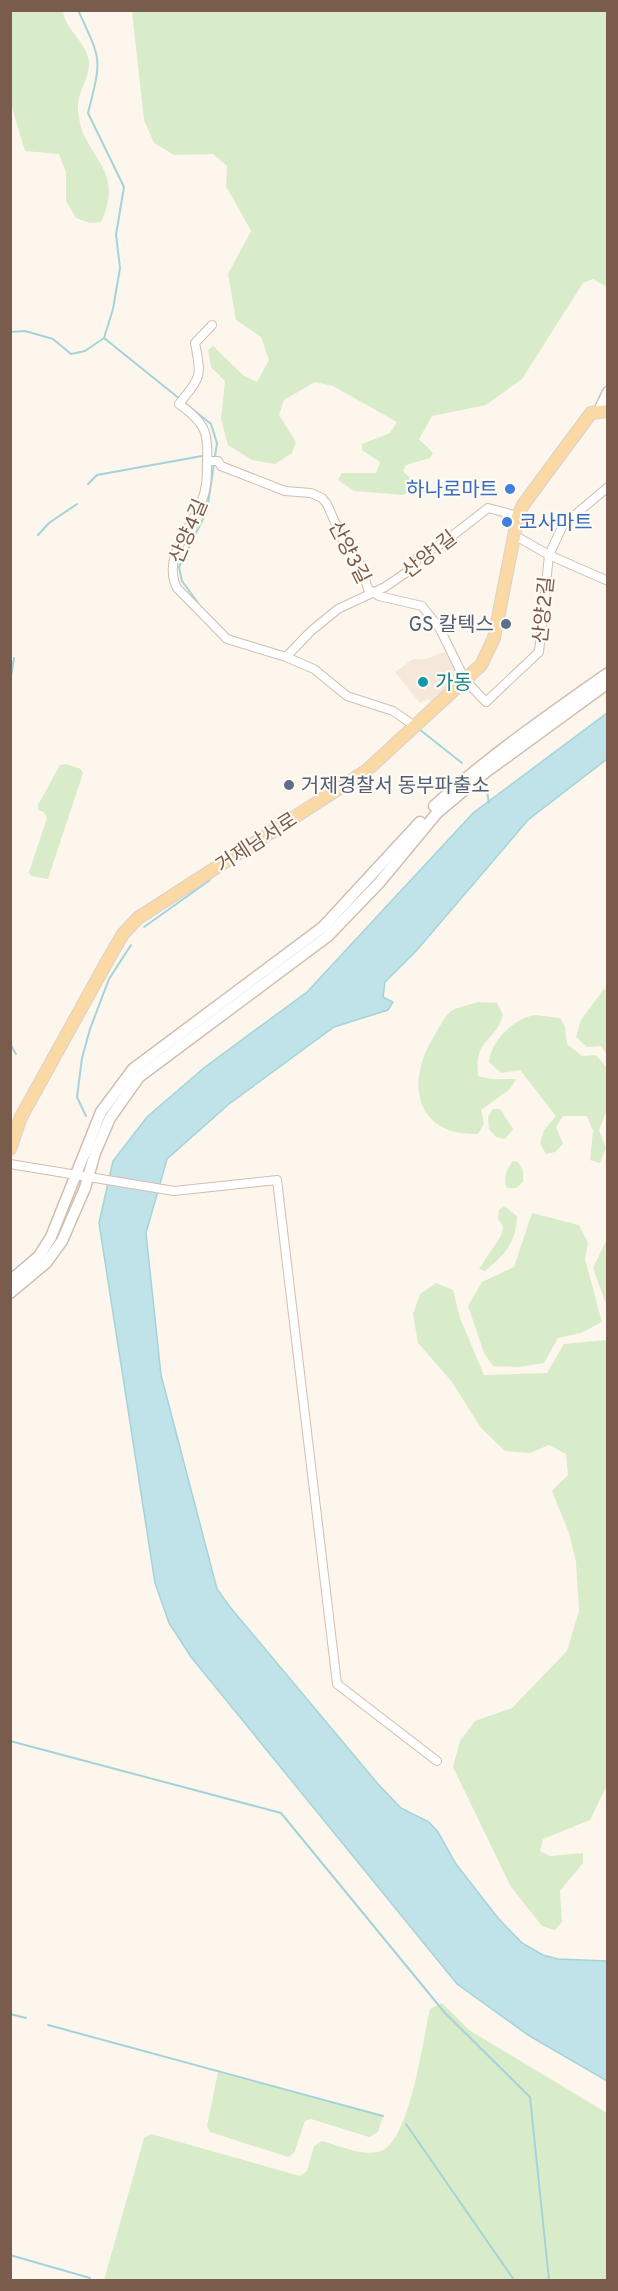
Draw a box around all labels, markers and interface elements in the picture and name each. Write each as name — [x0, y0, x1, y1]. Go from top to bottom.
place label: 하나로마트 — [406, 478, 498, 504]
marker: 하나로마트 — [503, 482, 517, 496]
street label: 산양4길 — [165, 496, 215, 568]
place label: 코사마트 — [519, 511, 593, 537]
marker: 코사마트 — [500, 515, 514, 529]
street label: 산양3길 — [321, 517, 375, 589]
street label: 산양1길 — [398, 526, 463, 585]
street label: 산양2길 — [529, 575, 561, 645]
place label: GS 칼텍스 — [409, 613, 494, 639]
marker: GS 칼텍스 — [499, 617, 513, 631]
place label: 가동 — [435, 671, 472, 697]
marker: 가동 — [416, 675, 430, 689]
place label: 거제경찰서 동부파출소 — [301, 774, 490, 800]
marker: 거제경찰서 동부파출소 — [282, 778, 296, 792]
street label: 거제남서로 — [211, 808, 303, 880]

